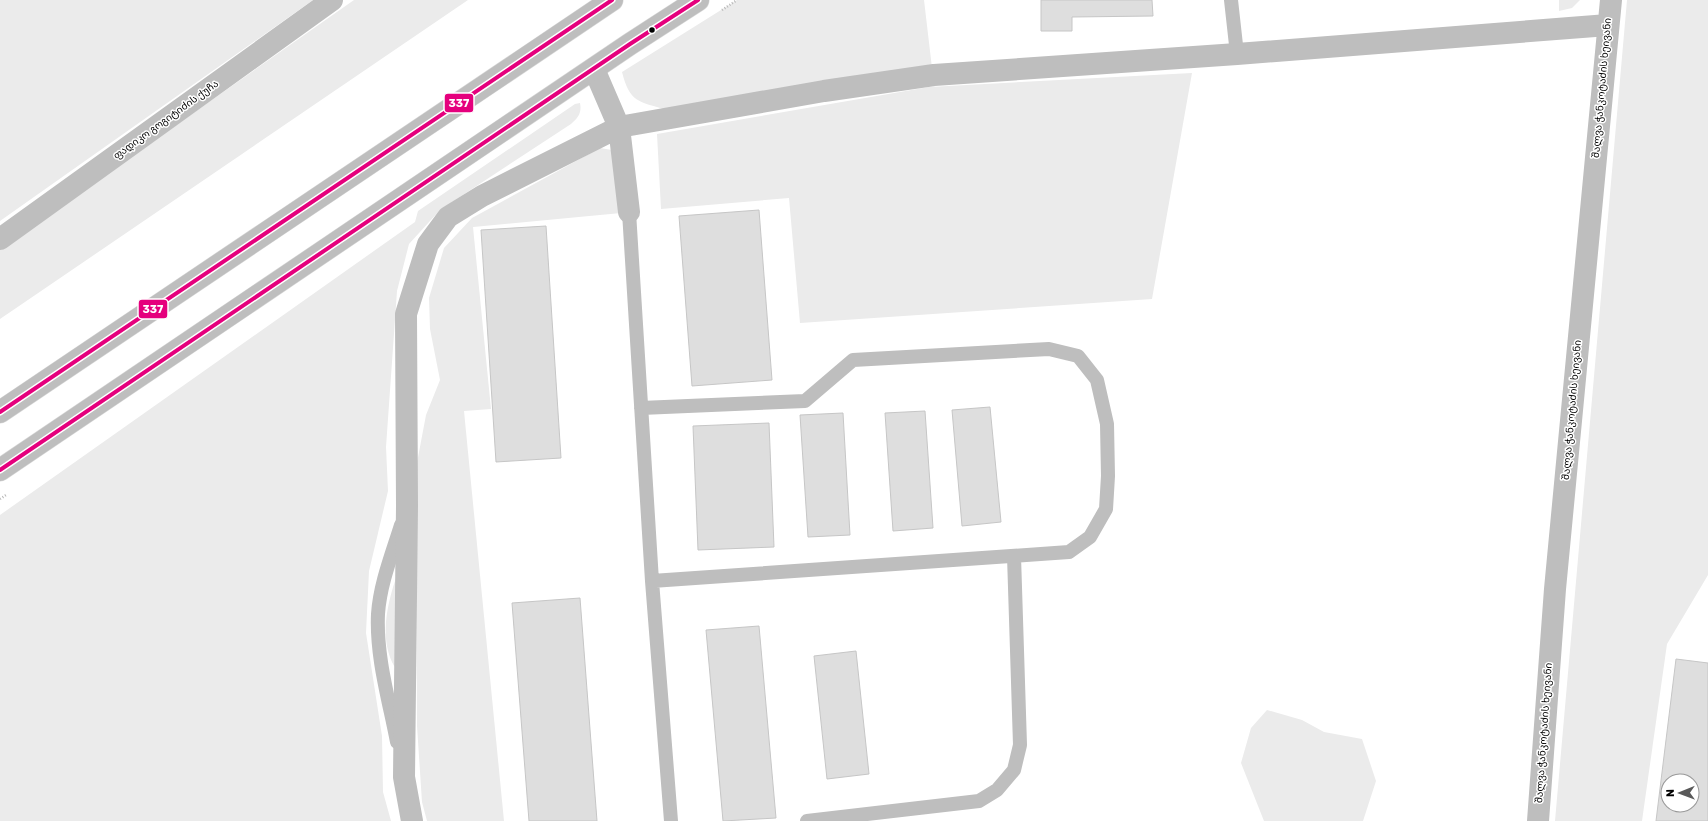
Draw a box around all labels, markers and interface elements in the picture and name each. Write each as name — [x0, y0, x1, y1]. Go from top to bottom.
street label: შალვა ჭანკოტაძის ხეივანი — [1590, 17, 1614, 159]
unlabelled marker — [647, 25, 657, 35]
street label: ფადიკო გოგიტიძის ქუჩა — [111, 78, 221, 162]
line badge: 337 — [444, 93, 474, 113]
text: 337 — [449, 97, 470, 110]
line badge: 337 — [138, 299, 168, 319]
text: 337 — [143, 303, 164, 316]
street label: შალვა ჭანკოტაძის ხეივანი — [1560, 339, 1584, 481]
street label: შალვა ჭანკოტაძის ხეივანი — [1533, 662, 1555, 804]
north arrow — [1660, 773, 1700, 813]
text: N — [1664, 789, 1677, 797]

